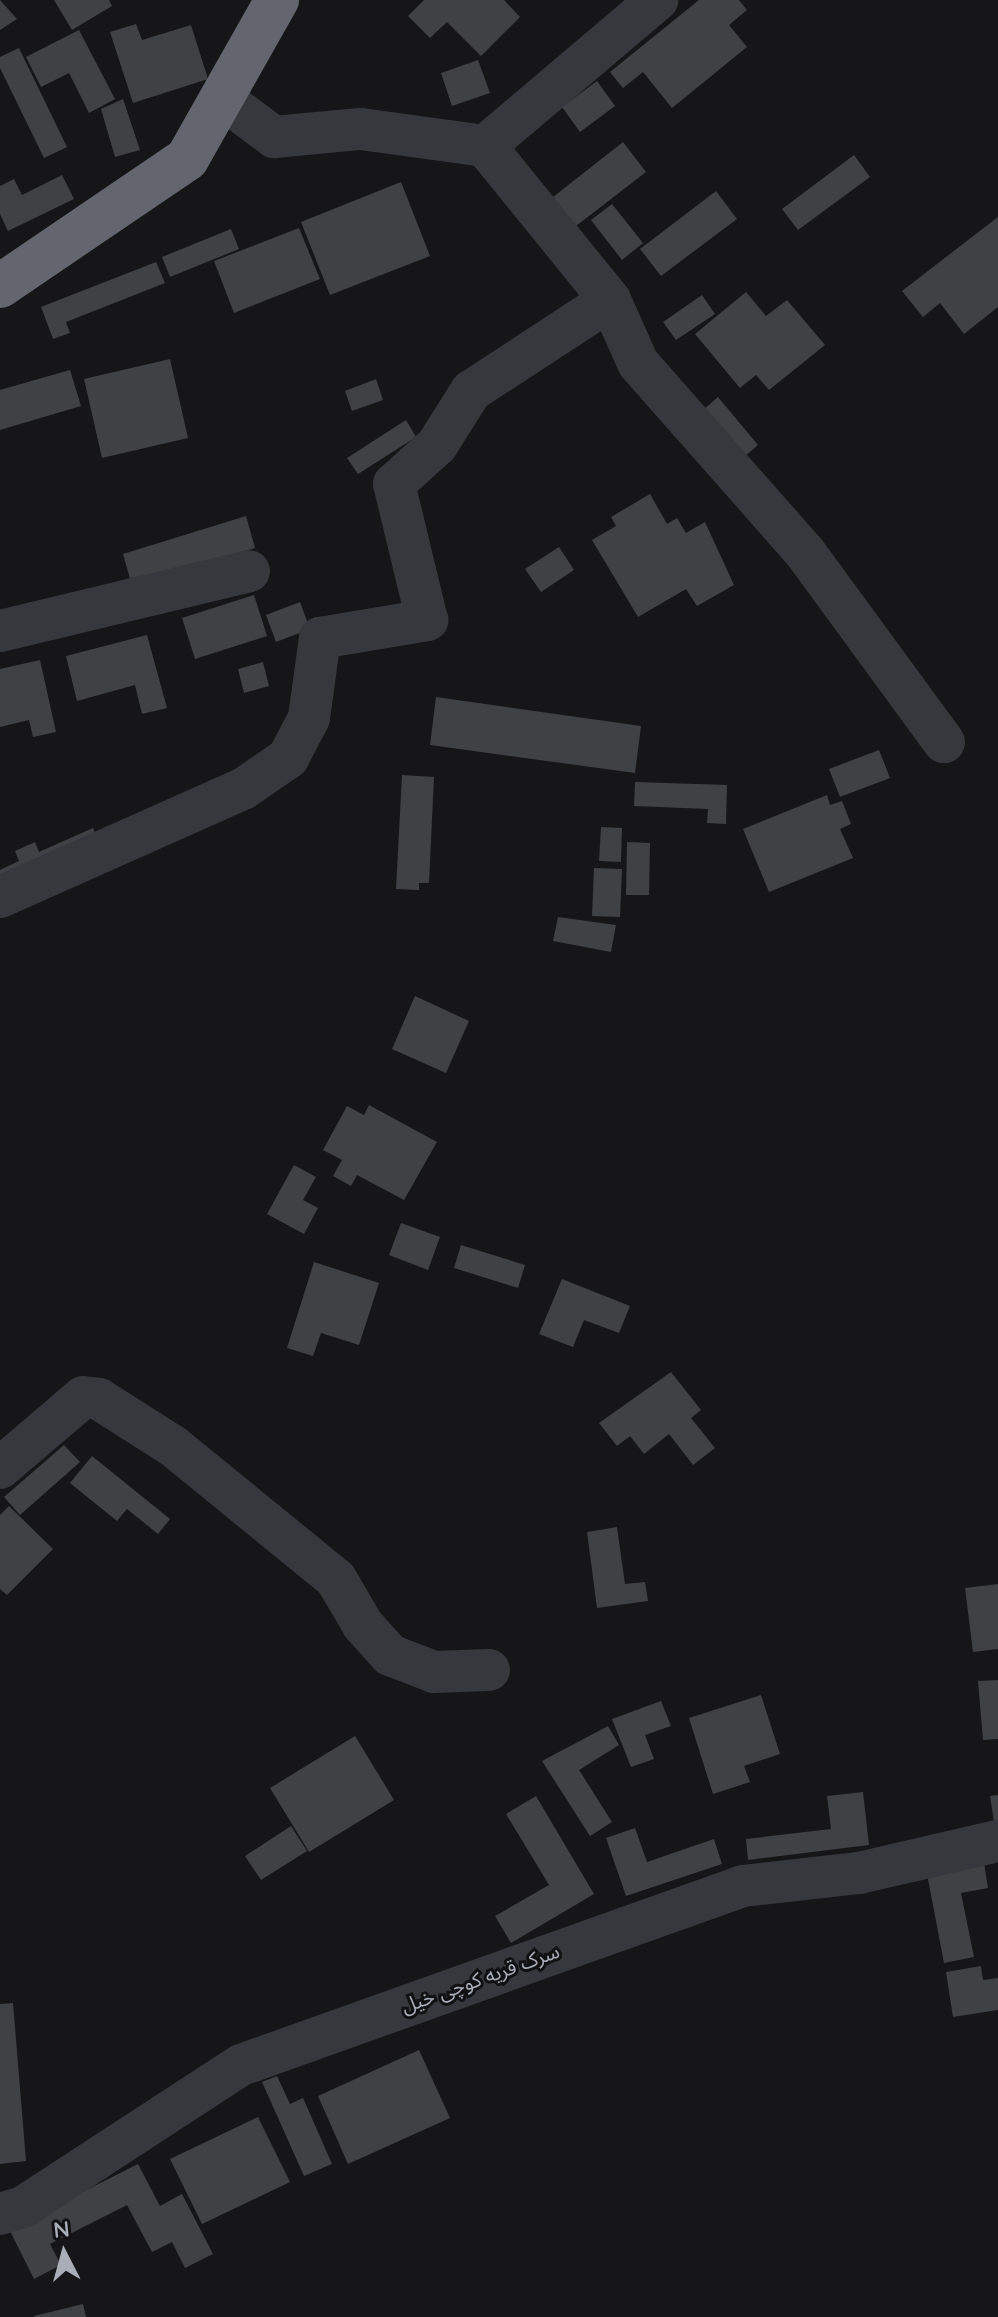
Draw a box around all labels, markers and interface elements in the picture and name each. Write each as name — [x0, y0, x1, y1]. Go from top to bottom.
street label: سرک قریه کوچی خیل — [398, 1938, 562, 2018]
north arrow — [24, 2213, 104, 2293]
text: N — [52, 2214, 71, 2244]

